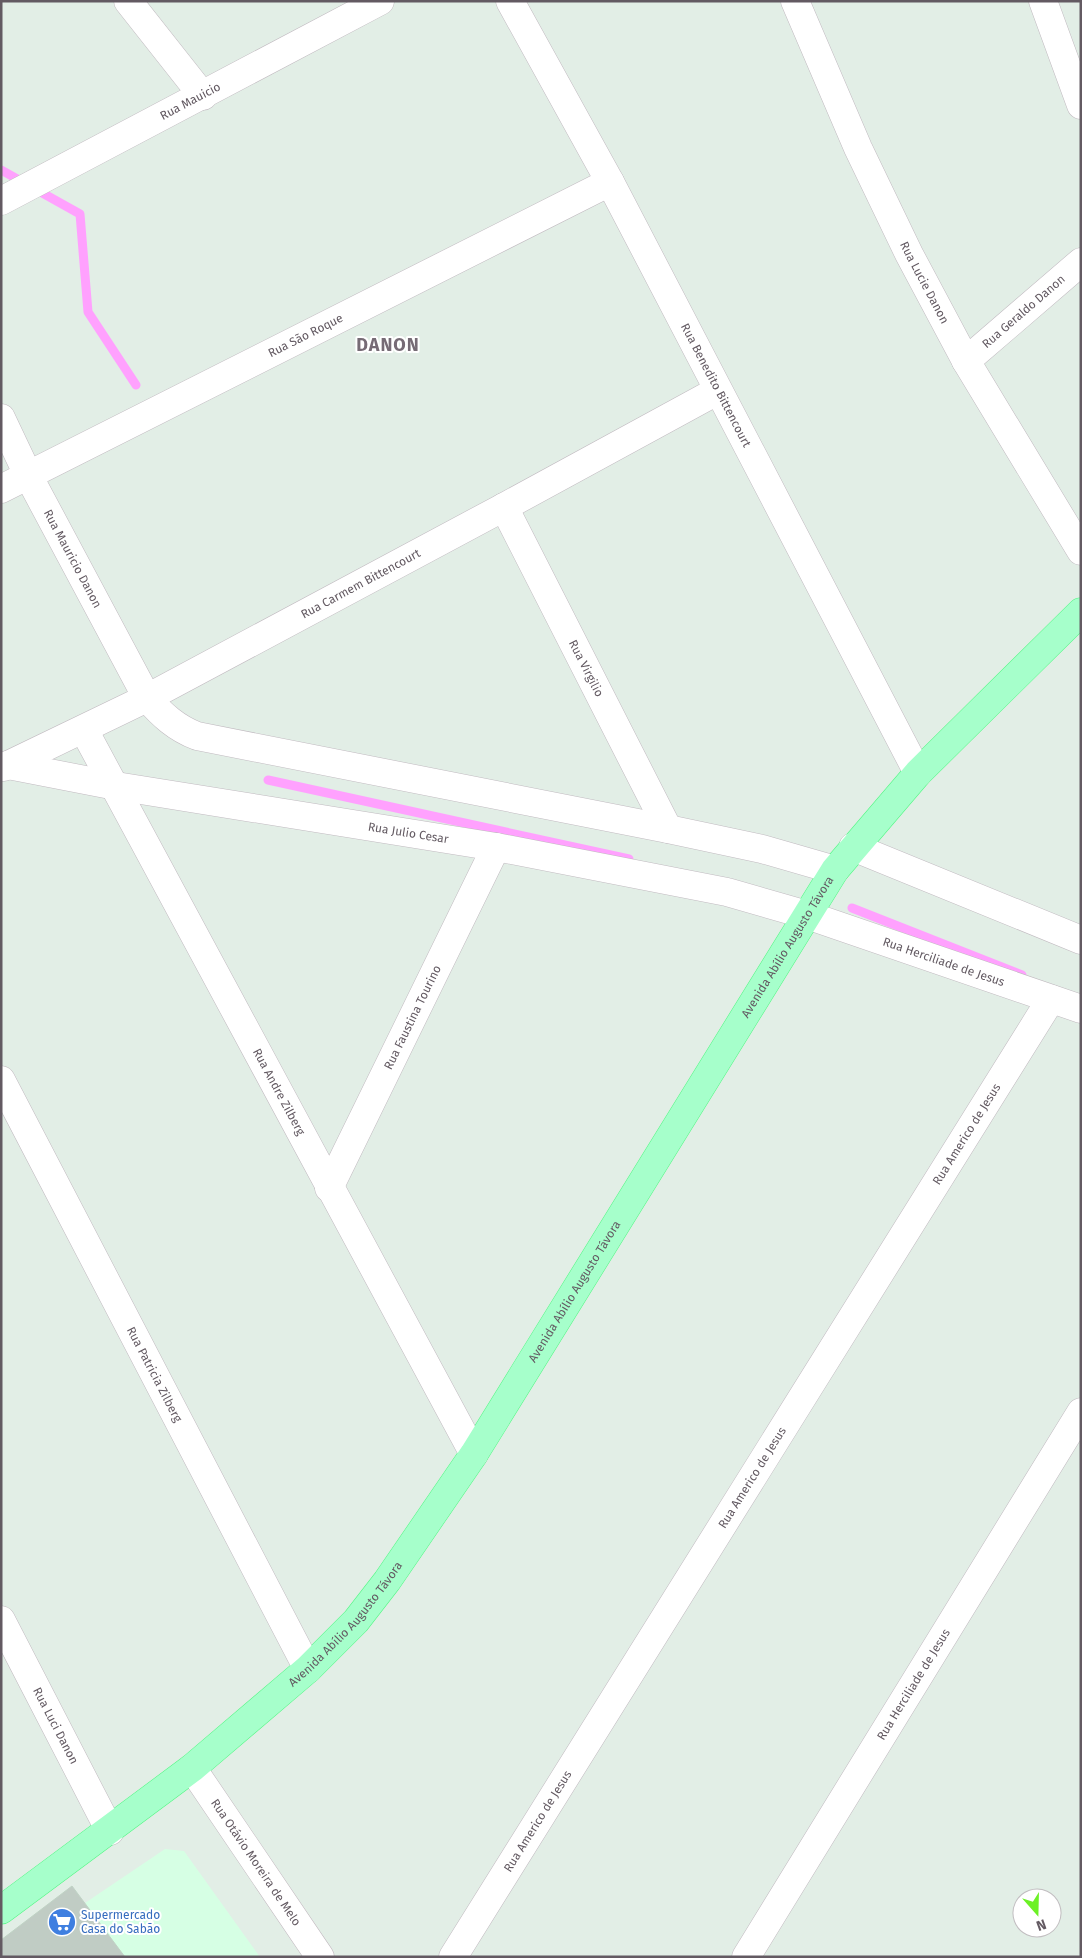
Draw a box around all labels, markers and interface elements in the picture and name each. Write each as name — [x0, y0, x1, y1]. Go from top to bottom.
street label: Rua Mauicio — [158, 79, 223, 123]
street label: Rua Lucie Danon — [897, 239, 952, 326]
street label: Rua Geraldo Danon — [979, 272, 1068, 351]
street label: Rua São Roque — [266, 311, 345, 360]
street label: Rua Benedito Bittencourt — [678, 321, 754, 450]
district label: DANON — [356, 334, 420, 356]
street label: Rua Mauricio Danon — [41, 507, 105, 610]
street label: Rua Carmem Bittencourt — [298, 546, 423, 621]
street label: Rua Virgilio — [566, 637, 606, 699]
street label: Rua Julio Cesar — [367, 820, 450, 846]
street label: Avenida Abílio Augusto Távora — [738, 874, 836, 1020]
street label: Rua Herciliade de Jesus — [881, 935, 1007, 989]
street label: Rua Faustina Tourino — [381, 963, 444, 1072]
street label: Rua Andre Zilberg — [250, 1046, 308, 1138]
street label: Rua Americo de Jesus — [930, 1081, 1004, 1187]
street label: Avenida Abílio Augusto Távora — [525, 1218, 623, 1365]
street label: Rua Patricia Zilberg — [124, 1324, 185, 1425]
street label: Rua Americo de Jesus — [715, 1424, 789, 1531]
street label: Avenida Abílio Augusto Távora — [286, 1559, 405, 1690]
street label: Rua Herciliade de Jesus — [874, 1626, 953, 1742]
street label: Rua Luci Danon — [30, 1685, 81, 1766]
street label: Rua Americo de Jesus — [501, 1768, 575, 1875]
street label: Rua Otávio Moreira de Melo — [208, 1796, 304, 1928]
north arrow — [1012, 1888, 1062, 1938]
supermarket icon: Supermercado Casa do Sabão — [47, 1907, 77, 1937]
place label: Supermercado Casa do Sabão — [81, 1908, 160, 1936]
text: N — [1034, 1915, 1049, 1934]

